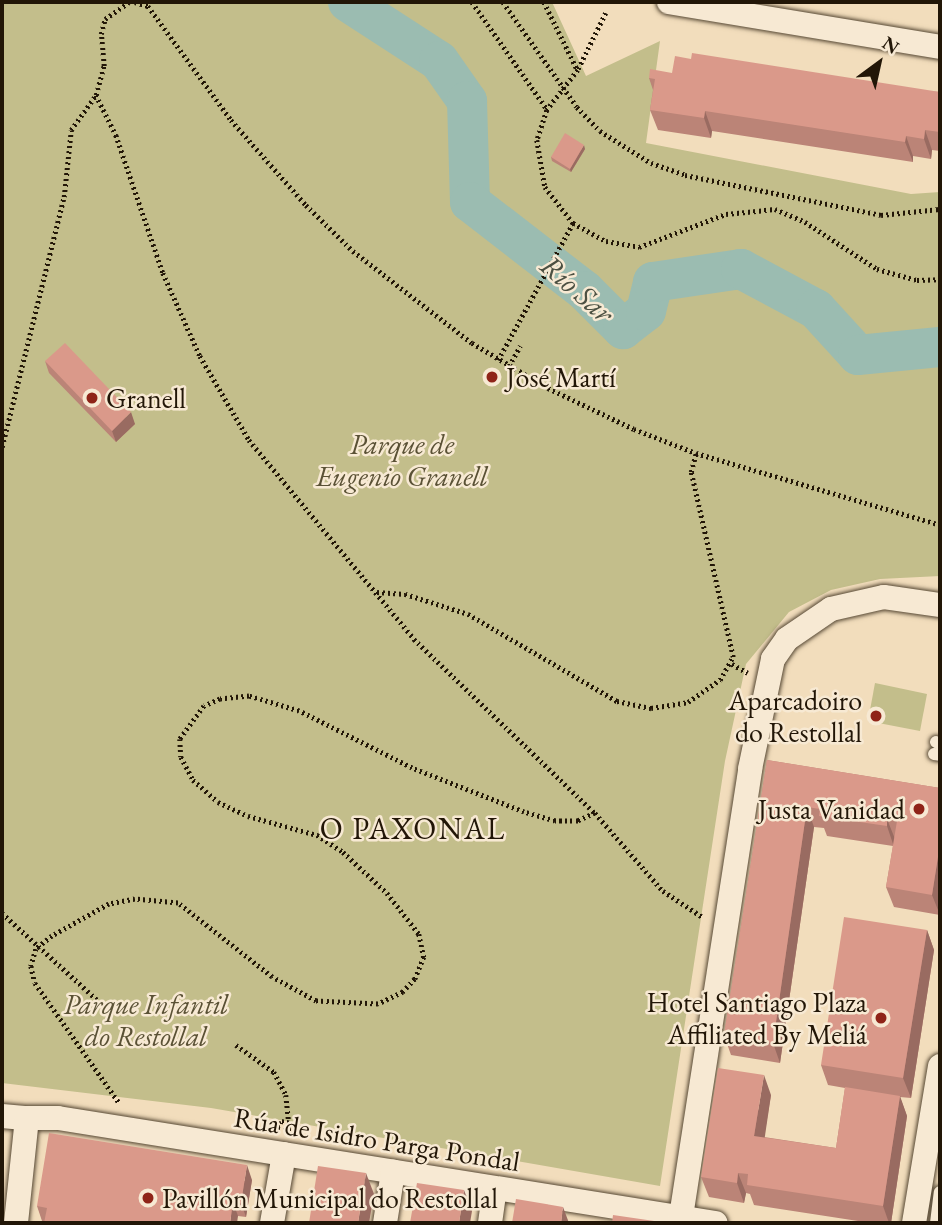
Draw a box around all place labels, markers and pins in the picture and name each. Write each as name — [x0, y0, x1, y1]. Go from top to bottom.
place label: José Martí — [506, 360, 616, 394]
marker: José Martí — [484, 369, 500, 385]
place label: Granell — [106, 381, 186, 415]
marker: Granell — [84, 390, 100, 406]
place label: Aparcadoiro do Restollal — [728, 683, 862, 749]
marker: Aparcadoiro do Restollal — [868, 708, 884, 724]
place label: Justa Vanidad — [758, 792, 905, 826]
marker: Justa Vanidad — [911, 801, 927, 817]
place label: Hotel Santiago Plaza Affiliated By Meliá — [646, 985, 867, 1051]
marker: Hotel Santiago Plaza Affiliated By Meliá — [873, 1010, 889, 1026]
place label: Pavillón Municipal do Restollal — [162, 1181, 498, 1215]
marker: Pavillón Municipal do Restollal — [140, 1190, 156, 1206]

